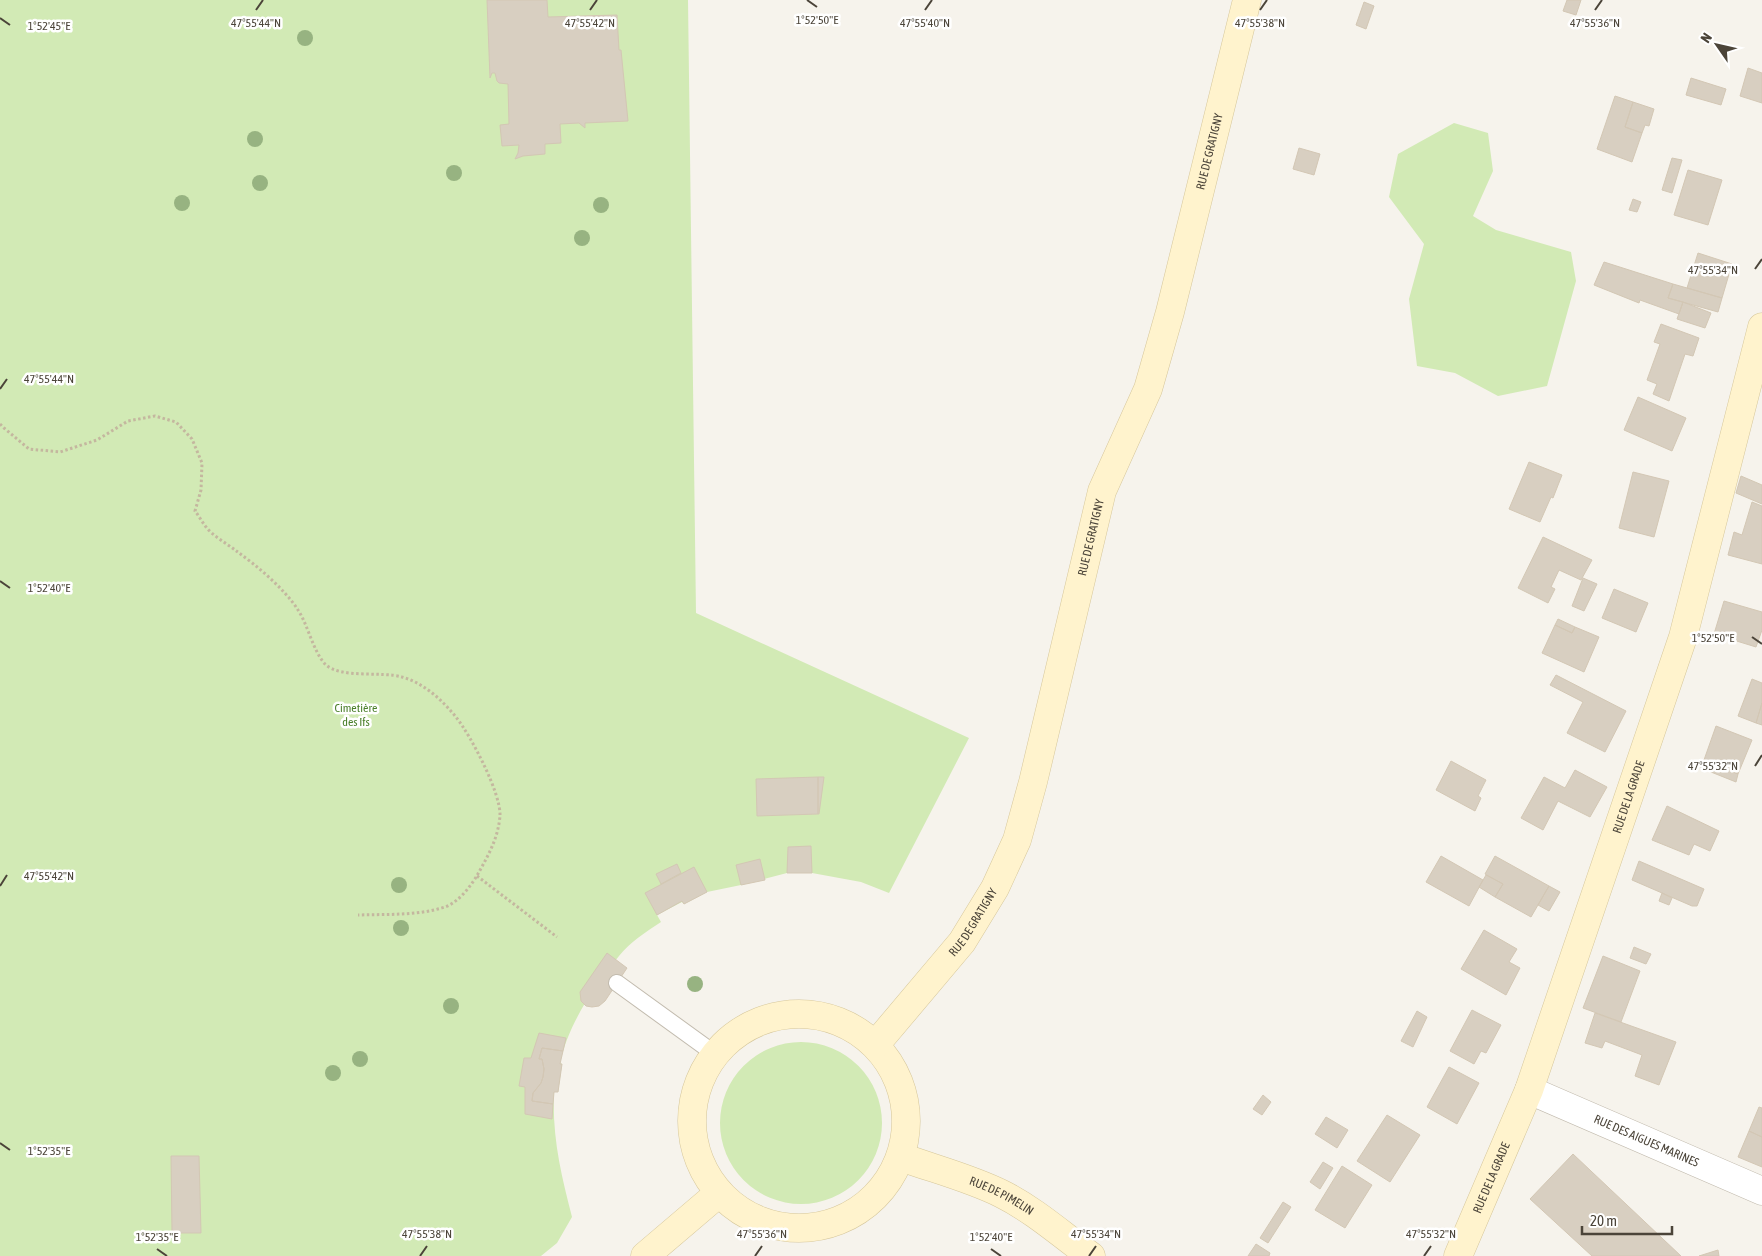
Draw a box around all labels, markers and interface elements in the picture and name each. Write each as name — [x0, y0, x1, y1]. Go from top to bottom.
text: 1°52'50"E — [796, 13, 838, 27]
text: 47°55'44"N — [231, 16, 281, 30]
text: 47°55'42"N — [565, 16, 615, 30]
text: 47°55'40"N — [900, 16, 950, 30]
text: 47°55'38"N — [1235, 16, 1285, 30]
text: 47°55'36"N — [1570, 16, 1620, 30]
text: 1°52'45"E — [28, 19, 70, 33]
north arrow — [1692, 20, 1742, 70]
text: N — [1697, 30, 1715, 46]
street label: RUE DE GRATIGNY — [1193, 111, 1226, 191]
text: 47°55'34"N — [1688, 263, 1738, 277]
text: 47°55'44"N — [24, 372, 74, 386]
street label: RUE DE GRATIGNY — [1075, 497, 1107, 577]
text: 1°52'40"E — [28, 581, 70, 595]
text: 1°52'50"E — [1692, 631, 1734, 645]
park label: Cimetière des Ifs — [335, 701, 377, 729]
street label: RUE DE LA GRADE — [1610, 759, 1647, 835]
text: 47°55'32"N — [1688, 759, 1738, 773]
text: 47°55'42"N — [24, 869, 74, 883]
street label: RUE DE GRATIGNY — [946, 885, 1001, 959]
street label: RUE DES AIGUES MARINES — [1592, 1112, 1701, 1170]
street label: RUE DE LA GRADE — [1470, 1140, 1513, 1215]
text: 1°52'35"E — [28, 1144, 70, 1158]
street label: RUE DE PIMELIN — [968, 1174, 1036, 1218]
scale bar — [1582, 1204, 1672, 1236]
text: 20 m — [1590, 1212, 1617, 1229]
text: 47°55'38"N — [402, 1227, 452, 1241]
text: 47°55'36"N — [737, 1227, 787, 1241]
text: 47°55'34"N — [1071, 1227, 1121, 1241]
text: 47°55'32"N — [1406, 1227, 1456, 1241]
text: 1°52'35"E — [136, 1230, 178, 1244]
text: 1°52'40"E — [970, 1230, 1012, 1244]

